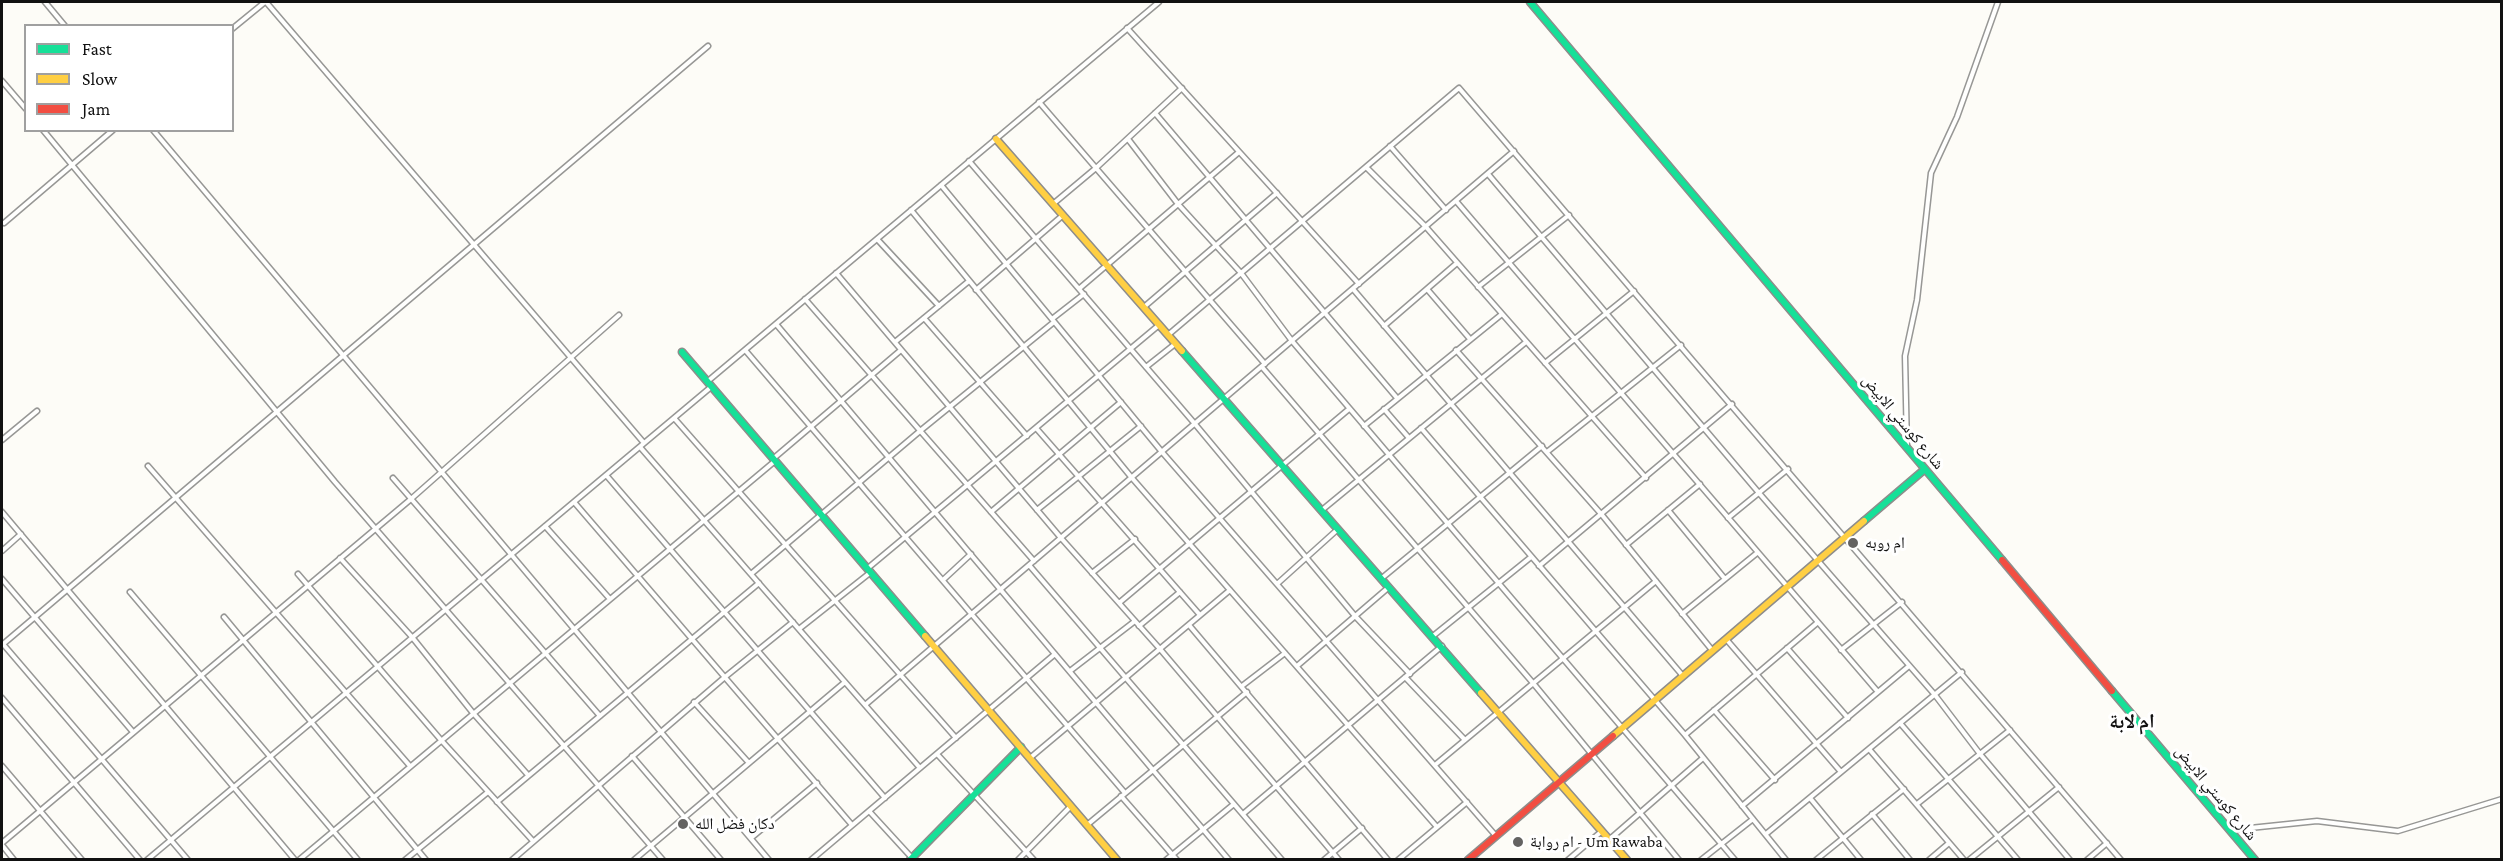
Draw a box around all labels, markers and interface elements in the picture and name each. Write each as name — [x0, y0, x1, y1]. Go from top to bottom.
legend — [24, 24, 234, 132]
text: Fast — [82, 39, 112, 59]
text: Slow — [82, 69, 117, 89]
text: Jam — [82, 99, 110, 119]
street label: شارع كوستي الابيض — [1858, 371, 1948, 473]
place label: ام روبه — [1865, 533, 1905, 553]
marker: ام روبه — [1846, 536, 1860, 550]
district label: ام لابة — [2109, 710, 2155, 734]
street label: شارع كوستي الابيض — [2171, 742, 2261, 844]
place label: دكان فضل الله — [695, 814, 775, 834]
marker: دكان فضل الله — [676, 817, 690, 831]
place label: ام روابة - Um Rawaba — [1530, 832, 1663, 852]
marker: ام روابة - Um Rawaba — [1511, 835, 1525, 849]

